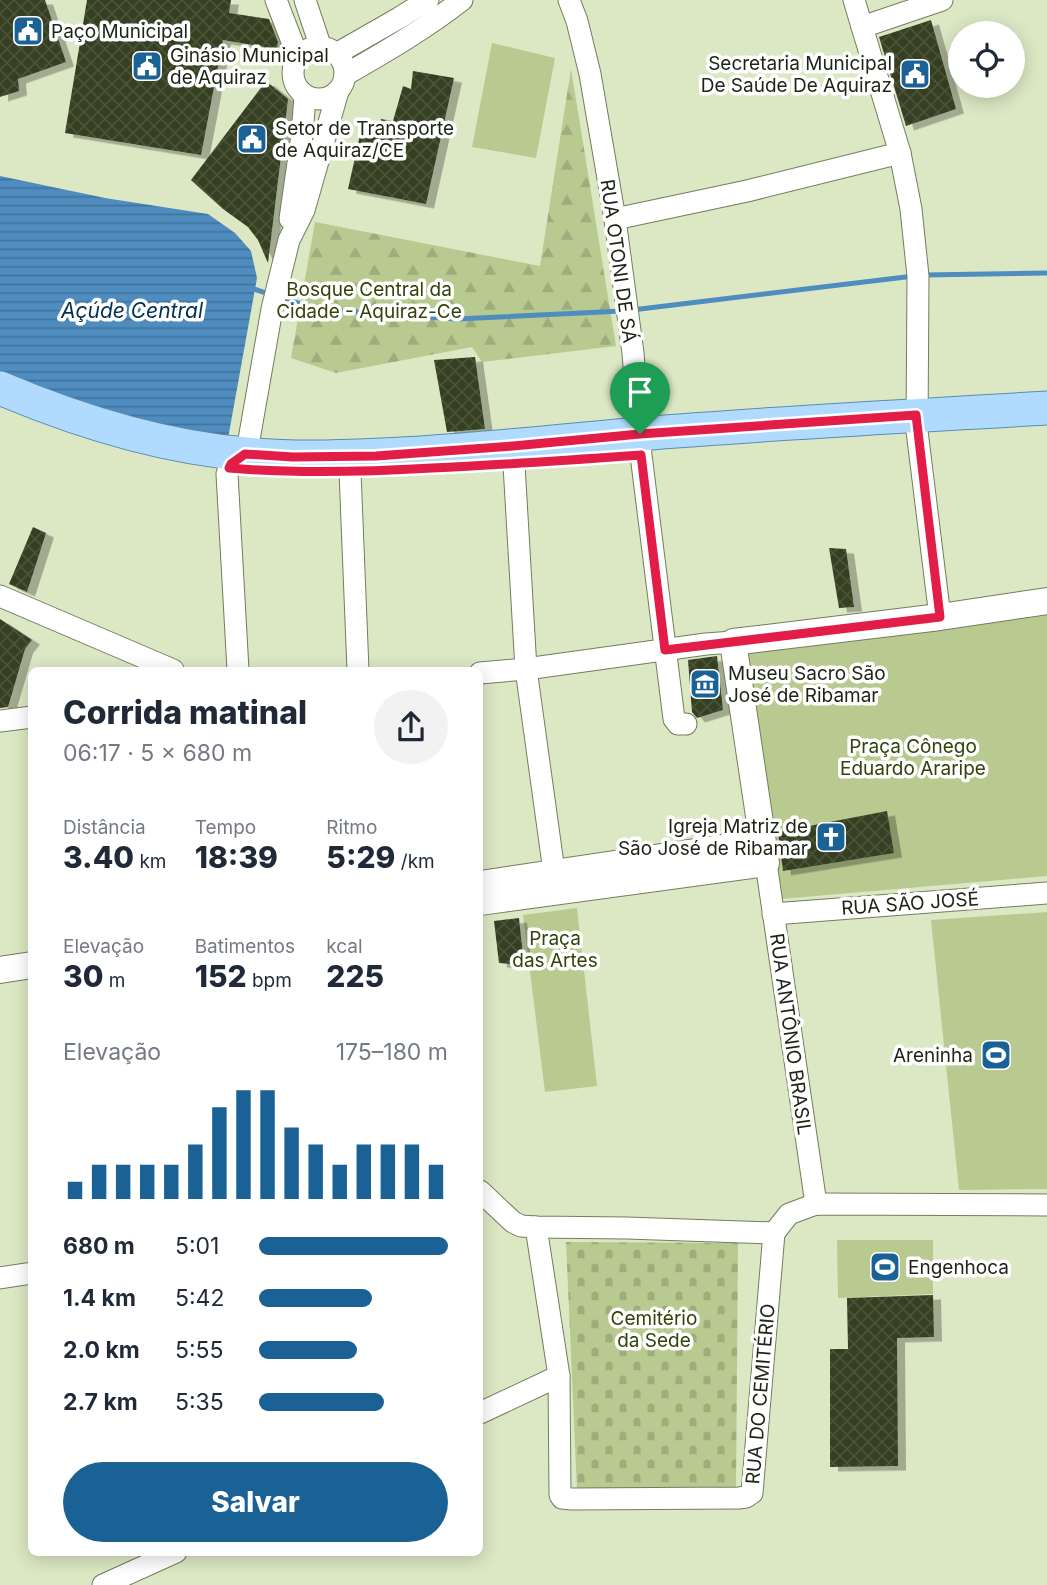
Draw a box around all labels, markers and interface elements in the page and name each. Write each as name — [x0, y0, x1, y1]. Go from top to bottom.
public building icon: Paço Municipal — [11, 14, 45, 48]
place label: Paço Municipal — [51, 20, 188, 43]
map controls — [948, 21, 1025, 98]
button: locate — [948, 21, 1025, 98]
place label: Ginásio Municipal de Aquiraz — [170, 44, 329, 89]
public building icon: Ginásio Municipal de Aquiraz — [130, 49, 164, 83]
place label: Secretaria Municipal De Saúde De Aquiraz — [701, 52, 892, 97]
public building icon: Secretaria Municipal De Saúde De Aquiraz — [898, 57, 932, 91]
place label: Setor de Transporte de Aquiraz/CE — [275, 117, 454, 162]
public building icon: Setor de Transporte de Aquiraz/CE — [235, 122, 269, 156]
street label: RUA OTONI DE SÁ — [596, 178, 642, 344]
park label: Bosque Central da Cidade - Aquiraz-Ce — [276, 278, 462, 323]
water label: Açúde Central — [60, 298, 204, 323]
pin — [610, 362, 670, 434]
icon: arrive — [621, 373, 659, 411]
place label: Museu Sacro São José de Ribamar — [728, 662, 886, 707]
museum icon: Museu Sacro São José de Ribamar — [688, 667, 722, 701]
button: share — [374, 690, 448, 764]
text: Corrida matinal — [63, 693, 307, 732]
park label: Praça Cônego Eduardo Araripe — [840, 735, 986, 780]
text: 06:17 · 5 × 680 m — [63, 739, 252, 767]
place label: Igreja Matriz de São José de Ribamar — [618, 815, 808, 860]
text: Distância — [63, 816, 146, 839]
text: Tempo — [195, 816, 256, 839]
text: Ritmo — [326, 816, 377, 839]
church icon: Igreja Matriz de São José de Ribamar — [814, 820, 848, 854]
text: 3.40 — [63, 839, 134, 875]
text: 18:39 — [195, 839, 278, 875]
text: 5:29 — [326, 839, 395, 875]
text: km — [134, 850, 167, 873]
text: /km — [395, 850, 435, 873]
street label: RUA SÃO JOSÉ — [840, 886, 980, 920]
park label: Praça das Artes — [512, 927, 598, 972]
street label: RUA ANTÔNIO BRASIL — [765, 932, 816, 1136]
text: Elevação — [63, 935, 144, 958]
text: Batimentos — [195, 935, 295, 958]
text: kcal — [326, 935, 363, 958]
text: 30 — [63, 958, 103, 994]
text: 152 — [195, 958, 247, 994]
text: 225 — [326, 958, 384, 994]
text: m — [103, 969, 125, 992]
text: bpm — [247, 969, 292, 992]
text: Elevação — [63, 1038, 161, 1066]
text: 175–180 m — [336, 1038, 448, 1066]
sports icon: Areninha — [979, 1038, 1013, 1072]
place label: Areninha — [893, 1044, 973, 1067]
text: 680 m — [63, 1232, 135, 1260]
text: 5:01 — [175, 1232, 219, 1260]
sports icon: Engenhoca — [868, 1250, 902, 1284]
place label: Engenhoca — [908, 1256, 1009, 1279]
text: 1.4 km — [63, 1284, 136, 1312]
text: 5:42 — [175, 1284, 225, 1312]
street label: RUA DO CEMITÉRIO — [740, 1303, 780, 1485]
park label: Cemitério da Sede — [611, 1307, 697, 1352]
text: 2.0 km — [63, 1336, 140, 1364]
text: 5:55 — [175, 1336, 224, 1364]
text: 2.7 km — [63, 1388, 138, 1416]
text: 5:35 — [175, 1388, 224, 1416]
button: Salvar — [63, 1462, 448, 1542]

